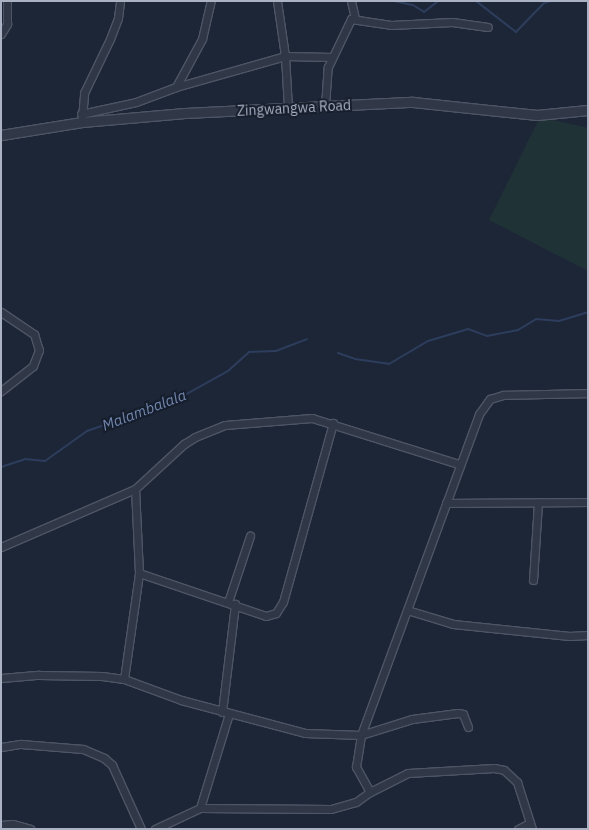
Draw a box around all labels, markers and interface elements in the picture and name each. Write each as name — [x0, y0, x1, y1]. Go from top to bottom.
street label: Zingwangwa Road — [237, 97, 351, 119]
water label: Malambalala — [99, 386, 189, 434]

